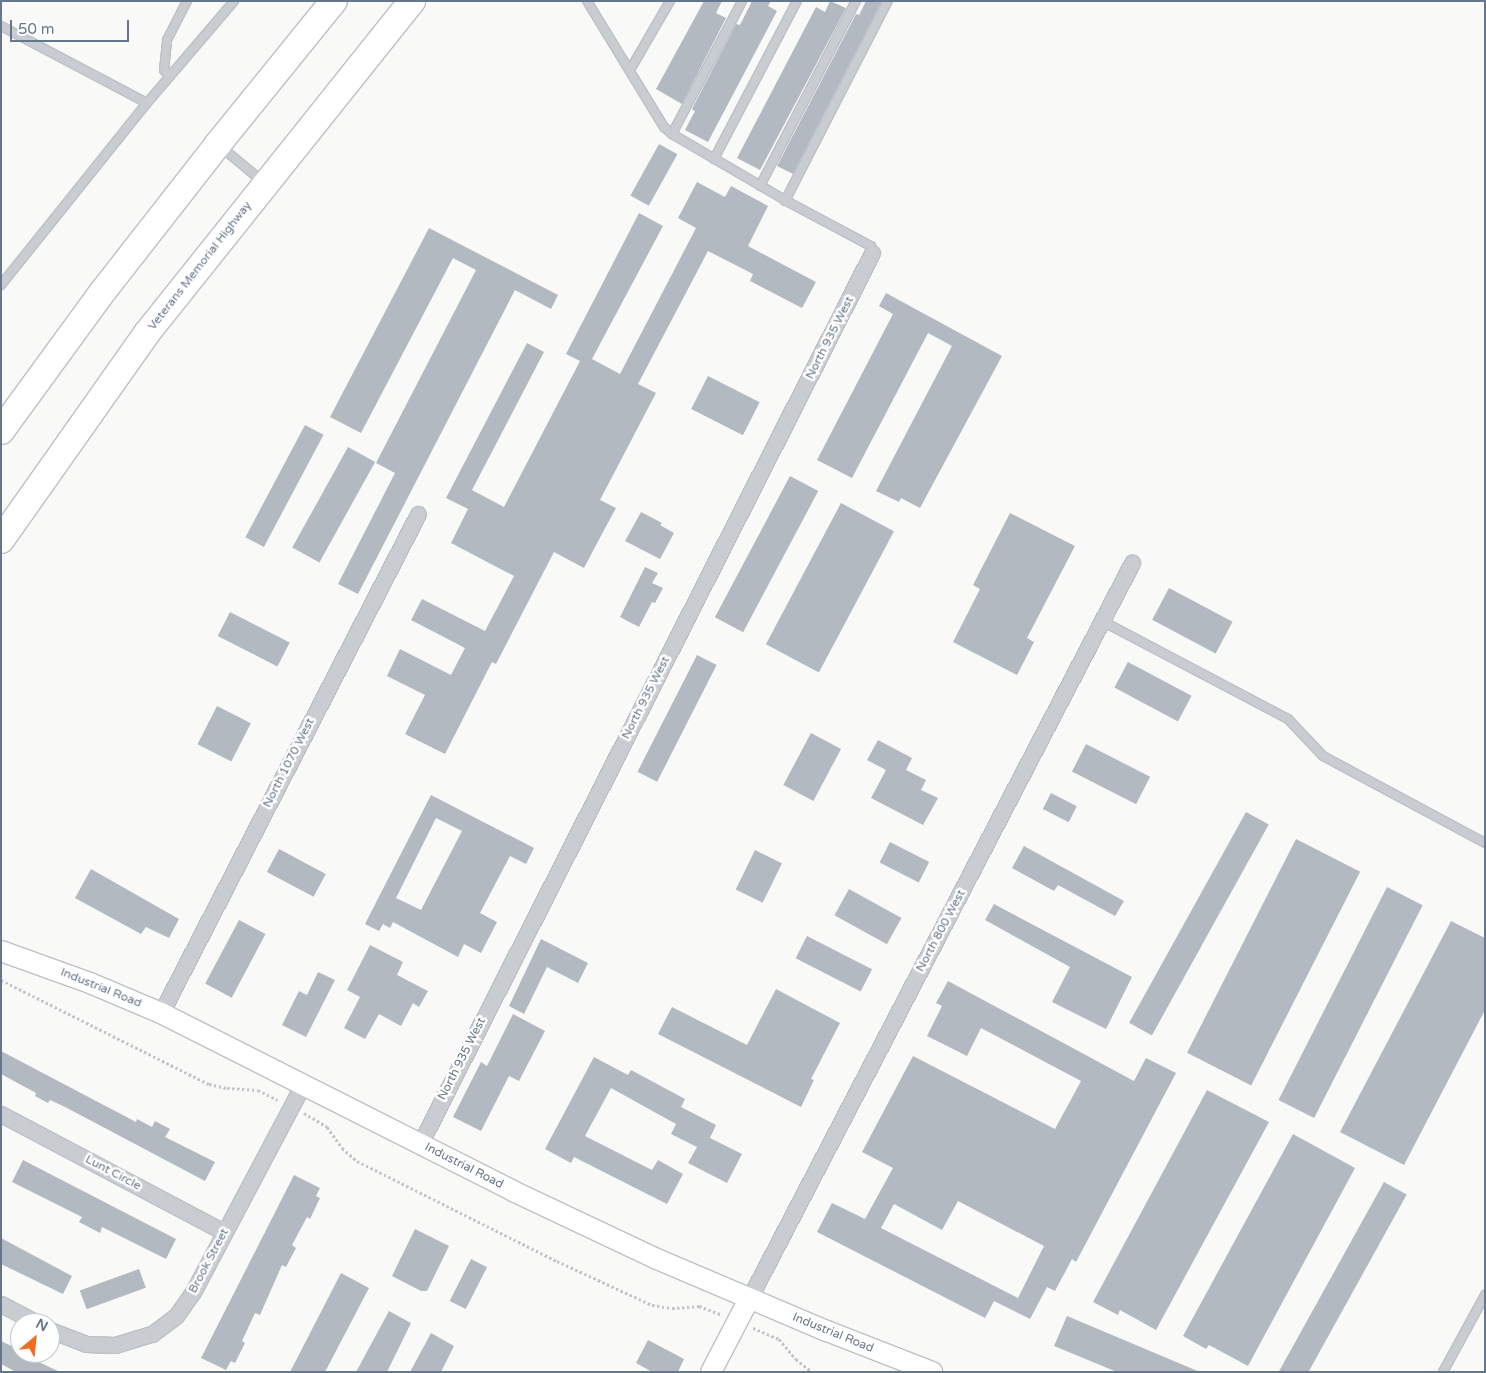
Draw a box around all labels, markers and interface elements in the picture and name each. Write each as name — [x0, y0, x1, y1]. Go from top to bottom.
scale bar — [12, 10, 131, 42]
text: 50 m — [18, 20, 55, 38]
street label: Veterans Memorial Highway — [145, 199, 255, 333]
street label: North 935 West — [803, 294, 857, 382]
street label: North 935 West — [619, 654, 673, 742]
street label: North 1070 West — [260, 716, 318, 810]
street label: North 800 West — [913, 888, 969, 974]
street label: Industrial Road — [58, 965, 144, 1011]
street label: North 935 West — [435, 1015, 489, 1103]
street label: Industrial Road — [422, 1140, 506, 1192]
street label: Lunt Circle — [83, 1152, 143, 1194]
street label: Brook Street — [186, 1226, 232, 1296]
street label: Industrial Road — [790, 1310, 876, 1356]
north arrow — [10, 1313, 60, 1363]
text: N — [33, 1315, 51, 1335]

